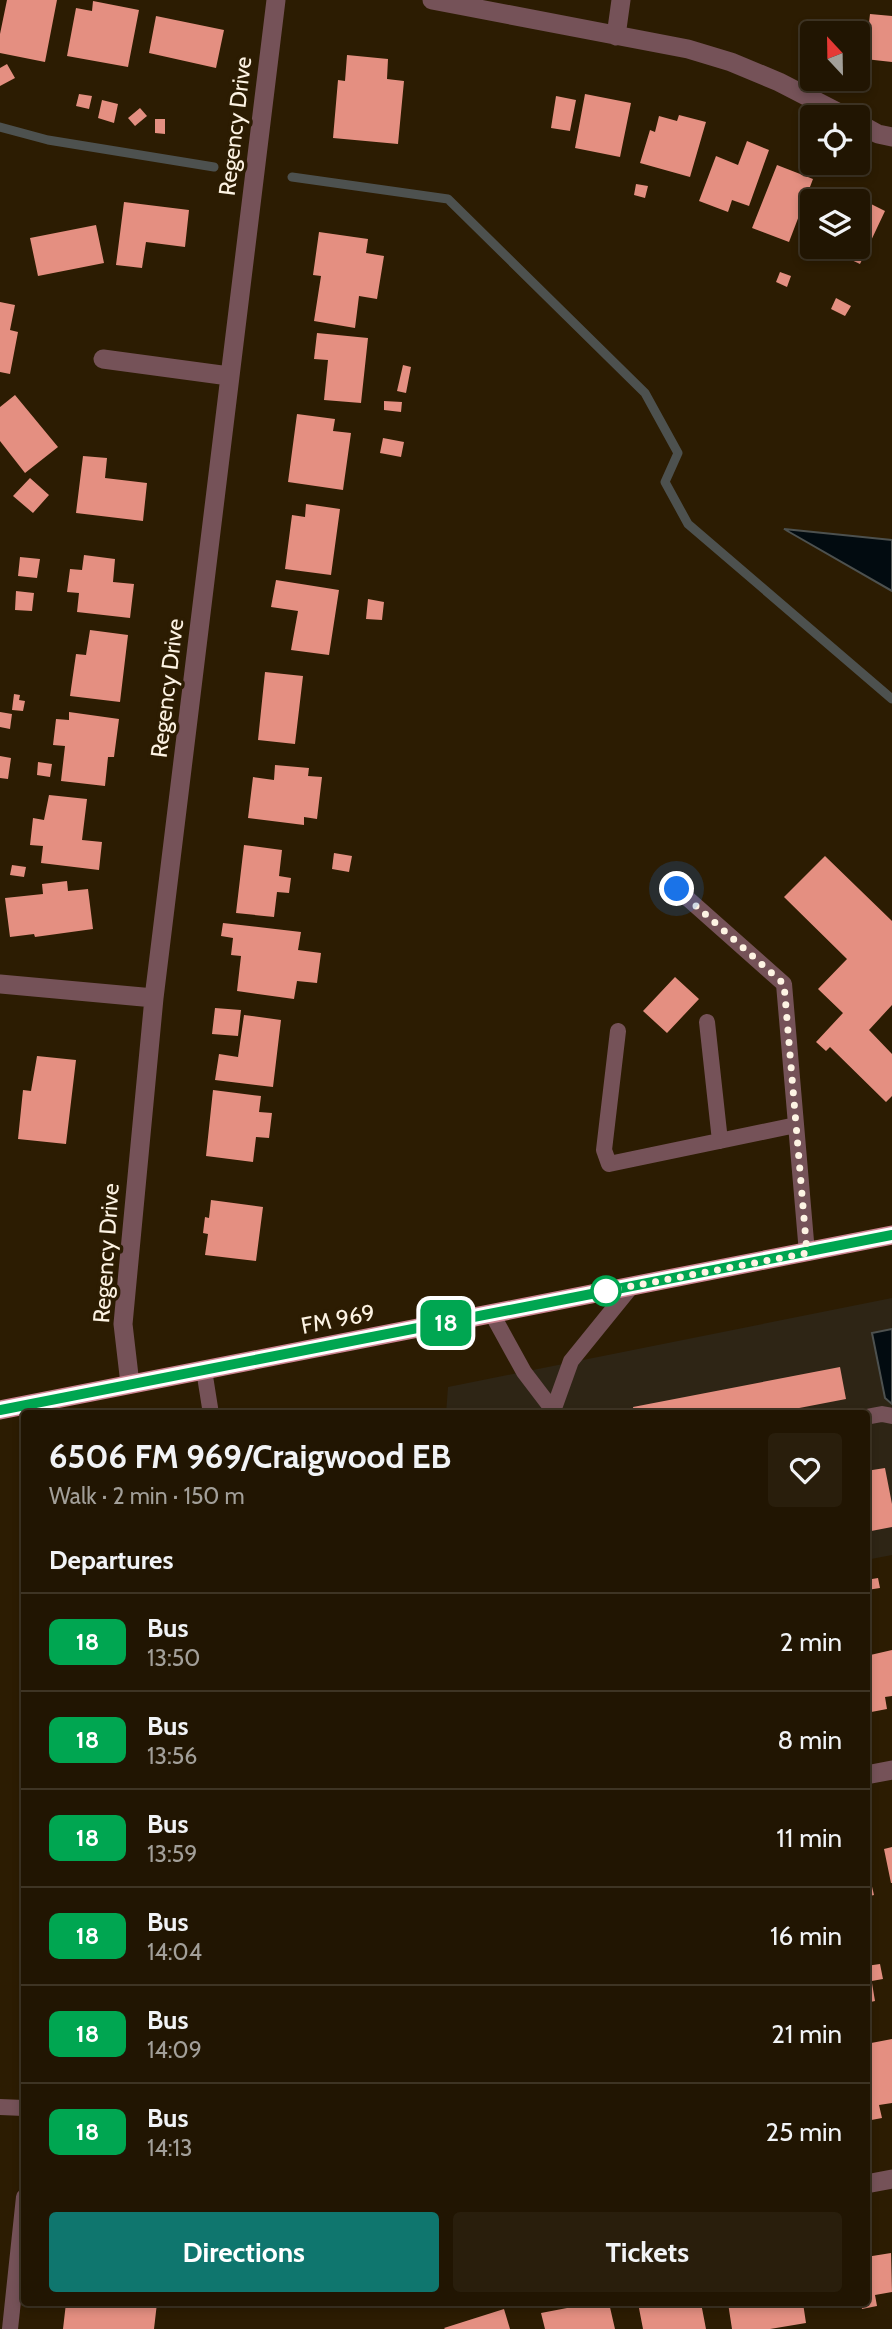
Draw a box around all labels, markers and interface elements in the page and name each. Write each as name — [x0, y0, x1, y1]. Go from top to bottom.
north arrow — [800, 21, 870, 91]
map controls — [800, 21, 870, 259]
street label: Regency Drive — [213, 55, 257, 197]
button: locate — [800, 105, 870, 175]
button: layers — [800, 189, 870, 259]
street label: Regency Drive — [145, 617, 189, 759]
your location — [659, 871, 694, 906]
street label: Regency Drive — [87, 1182, 125, 1324]
unlabelled marker — [591, 1276, 621, 1306]
street label: FM 969 — [299, 1298, 377, 1340]
line badge: 18 — [414, 1300, 478, 1346]
text: 18 — [434, 1308, 458, 1337]
button: heart — [768, 1433, 842, 1507]
text: 6506 FM 969/Craigwood EB — [49, 1436, 451, 1476]
text: Walk · 2 min · 150 m — [49, 1482, 245, 1510]
text: Departures — [49, 1544, 173, 1576]
text: Bus — [147, 1612, 188, 1644]
text: 2 min — [780, 1626, 842, 1658]
text: 18 — [76, 1627, 99, 1656]
text: 13:50 — [147, 1644, 200, 1672]
text: Bus — [147, 1710, 188, 1742]
text: 8 min — [778, 1724, 842, 1756]
text: 18 — [76, 1725, 99, 1754]
text: 13:56 — [147, 1742, 197, 1770]
text: Bus — [147, 1808, 188, 1840]
text: 11 min — [776, 1822, 842, 1854]
text: 18 — [76, 1823, 99, 1852]
text: 13:59 — [147, 1840, 197, 1868]
text: Bus — [147, 1906, 188, 1938]
text: 16 min — [770, 1920, 842, 1952]
text: 18 — [76, 1921, 99, 1950]
text: 14:04 — [147, 1938, 202, 1966]
text: Bus — [147, 2004, 188, 2036]
text: 21 min — [771, 2018, 842, 2050]
text: 18 — [76, 2019, 99, 2048]
text: 14:09 — [147, 2036, 202, 2064]
text: Bus — [147, 2102, 188, 2134]
text: 25 min — [766, 2116, 842, 2148]
text: 18 — [76, 2117, 99, 2146]
text: 14:13 — [147, 2134, 193, 2162]
button: Directions — [49, 2212, 439, 2292]
button: Tickets — [453, 2212, 842, 2292]

